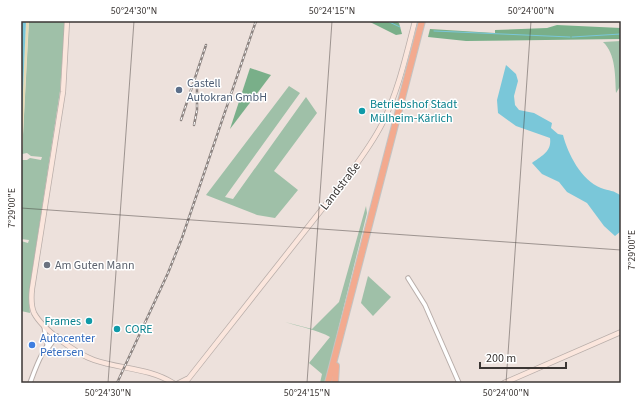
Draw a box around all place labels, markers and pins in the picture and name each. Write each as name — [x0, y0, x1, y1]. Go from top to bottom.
place label: Castell Autokran GmbH — [187, 75, 267, 106]
marker: Castell Autokran GmbH — [174, 85, 184, 95]
place label: Betriebshof Stadt Mülheim-Kärlich — [370, 96, 457, 127]
marker: Betriebshof Stadt Mülheim-Kärlich — [357, 106, 367, 116]
place label: Am Guten Mann — [55, 257, 135, 274]
marker: Am Guten Mann — [42, 260, 52, 270]
place label: Frames — [44, 313, 81, 330]
marker: Frames — [84, 316, 94, 326]
place label: CORE — [125, 321, 153, 338]
marker: CORE — [112, 324, 122, 334]
place label: Autocenter Petersen — [40, 330, 96, 361]
marker: Autocenter Petersen — [27, 340, 37, 350]

